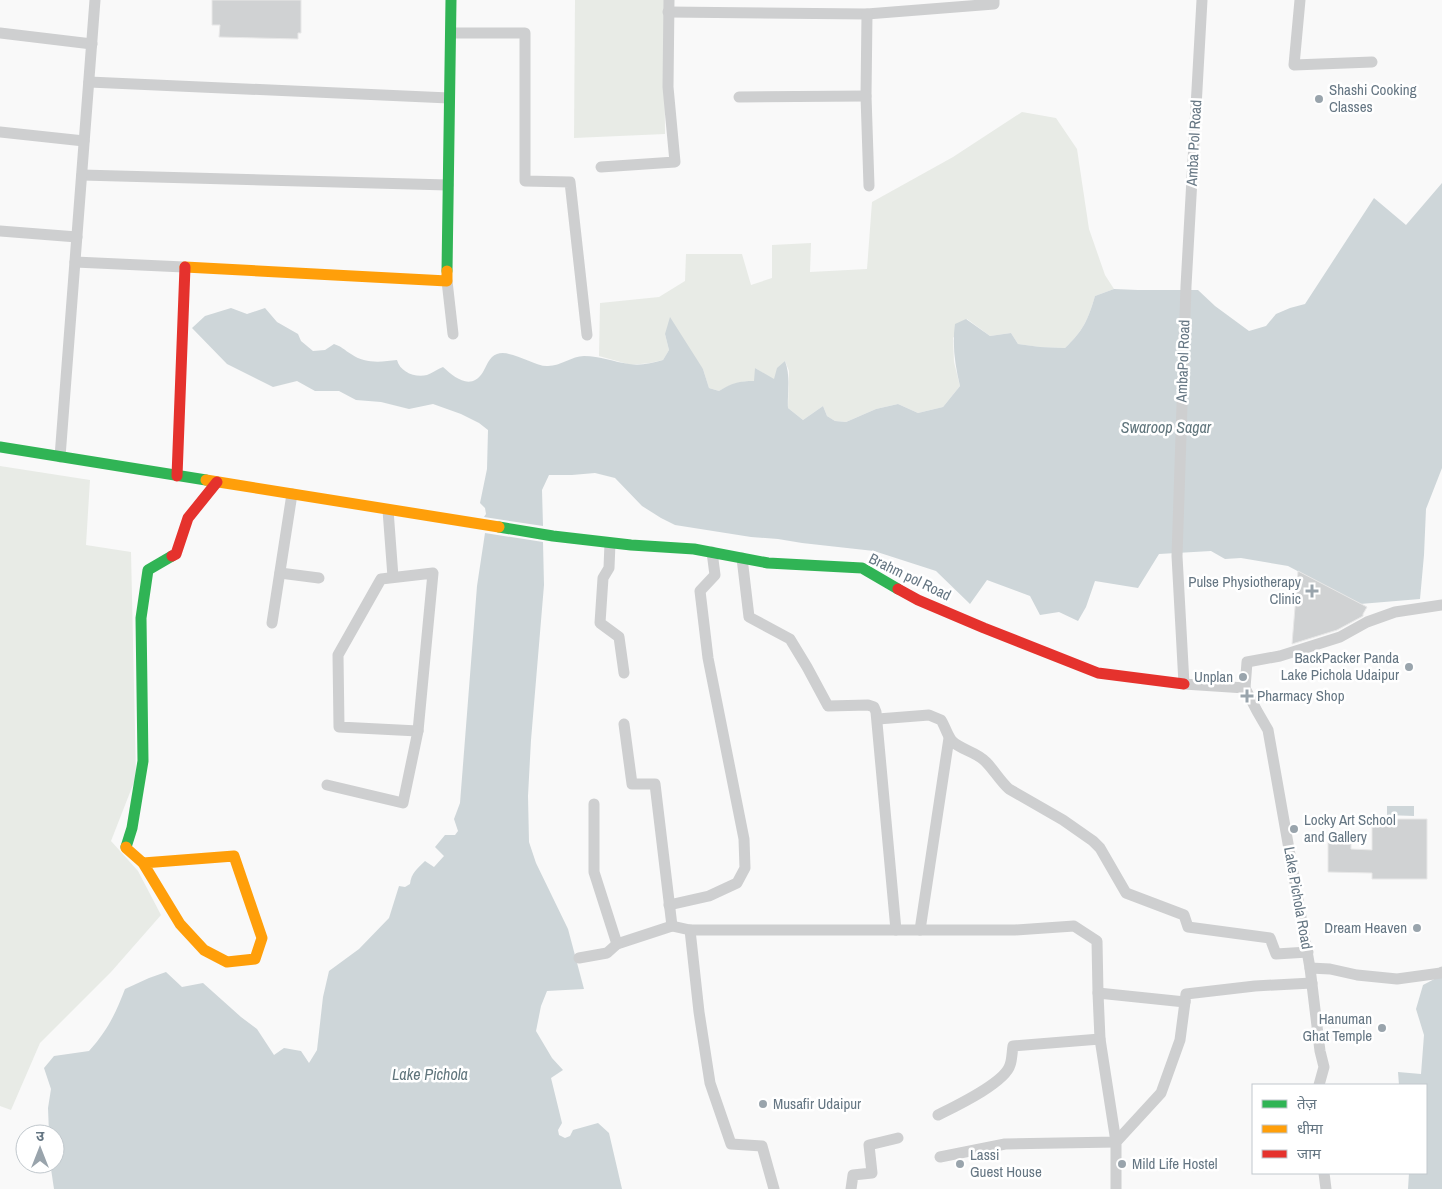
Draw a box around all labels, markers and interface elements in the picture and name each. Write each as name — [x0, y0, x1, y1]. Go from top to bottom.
place label: Shashi Cooking Classes — [1329, 79, 1417, 117]
marker: Shashi Cooking Classes — [1313, 93, 1325, 105]
street label: Amba Pol Road — [1181, 99, 1206, 188]
street label: AmbaPol Road — [1171, 319, 1194, 404]
water label: Swaroop Sagar — [1121, 416, 1212, 438]
street label: Brahm pol Road — [866, 548, 955, 605]
place label: Pulse Physiotherapy Clinic — [1188, 571, 1302, 609]
marker: Pulse Physiotherapy Clinic — [1305, 584, 1319, 598]
place label: BackPacker Panda Lake Pichola Udaipur — [1281, 647, 1399, 685]
marker: BackPacker Panda Lake Pichola Udaipur — [1403, 661, 1415, 673]
place label: Unplan — [1194, 666, 1233, 687]
marker: Unplan — [1237, 671, 1249, 683]
place label: Pharmacy Shop — [1257, 685, 1345, 706]
marker: Pharmacy Shop — [1241, 690, 1253, 702]
place label: Locky Art School and Gallery — [1304, 809, 1396, 847]
marker: Locky Art School and Gallery — [1288, 823, 1300, 835]
street label: Lake Pichola Road — [1279, 845, 1318, 951]
place label: Dream Heaven — [1324, 917, 1407, 938]
marker: Dream Heaven — [1411, 922, 1423, 934]
place label: Hanuman Ghat Temple — [1302, 1008, 1372, 1046]
marker: Hanuman Ghat Temple — [1376, 1022, 1388, 1034]
water label: Lake Pichola — [392, 1063, 468, 1085]
legend — [1252, 1084, 1427, 1174]
place label: Musafir Udaipur — [773, 1093, 861, 1114]
text: तेज़ — [1297, 1093, 1318, 1114]
marker: Musafir Udaipur — [757, 1098, 769, 1110]
text: धीमा — [1297, 1118, 1324, 1139]
north arrow — [15, 1124, 65, 1174]
text: उ — [36, 1127, 45, 1145]
text: जाम — [1297, 1143, 1322, 1164]
place label: Lassi Guest House — [970, 1144, 1042, 1182]
place label: Mild Life Hostel — [1132, 1153, 1217, 1174]
marker: Lassi Guest House — [954, 1158, 966, 1170]
marker: Mild Life Hostel — [1116, 1158, 1128, 1170]

